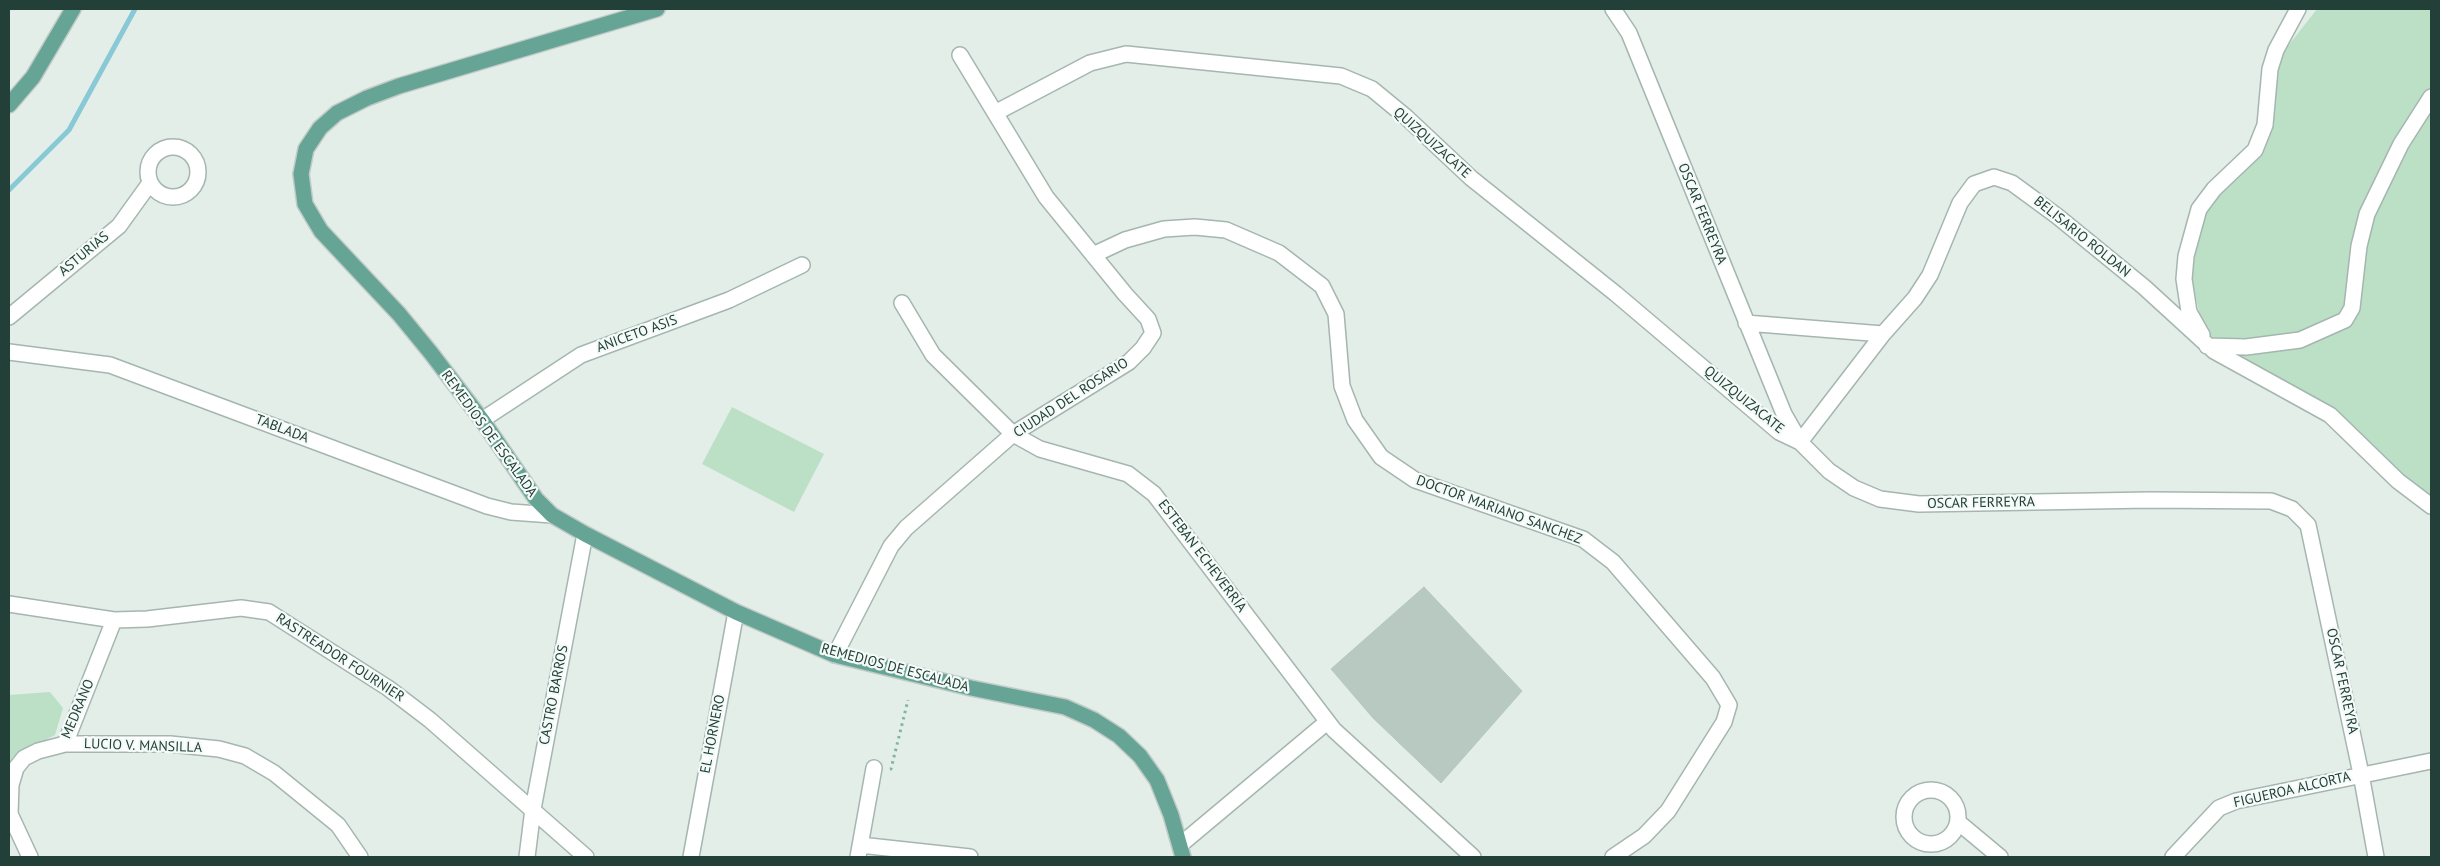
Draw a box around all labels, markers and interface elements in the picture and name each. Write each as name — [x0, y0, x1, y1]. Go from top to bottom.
street label: QUIZQUIZACATE — [1390, 104, 1474, 182]
street label: OSCAR FERREYRA — [1674, 161, 1730, 267]
street label: BELISARIO ROLDAN — [2030, 193, 2134, 281]
street label: ASTURIAS — [55, 228, 113, 280]
street label: ANICETO ASIS — [594, 312, 680, 356]
street label: CIUDAD DEL ROSARIO — [1010, 355, 1132, 441]
street label: QUIZQUIZACATE — [1701, 363, 1787, 437]
street label: REMEDIOS DE ESCALADA — [438, 368, 540, 500]
street label: TABLADA — [253, 411, 311, 447]
street label: DOCTOR MARIANO SANCHEZ — [1414, 472, 1584, 548]
street label: OSCAR FERREYRA — [1927, 494, 2035, 512]
street label: ESTEBAN ECHEVERRÍA — [1154, 496, 1250, 616]
street label: RASTREADOR FOURNIER — [273, 610, 407, 706]
street label: OSCAR FERREYRA — [2323, 627, 2361, 735]
street label: REMEDIOS DE ESCALADA — [819, 640, 971, 696]
street label: CASTRO BARROS — [536, 644, 572, 746]
street label: MEDRANO — [58, 677, 98, 741]
street label: EL HORNERO — [697, 693, 729, 775]
street label: LUCIO V. MANSILLA — [84, 736, 202, 756]
street label: FIGUEROA ALCORTA — [2232, 768, 2352, 812]

